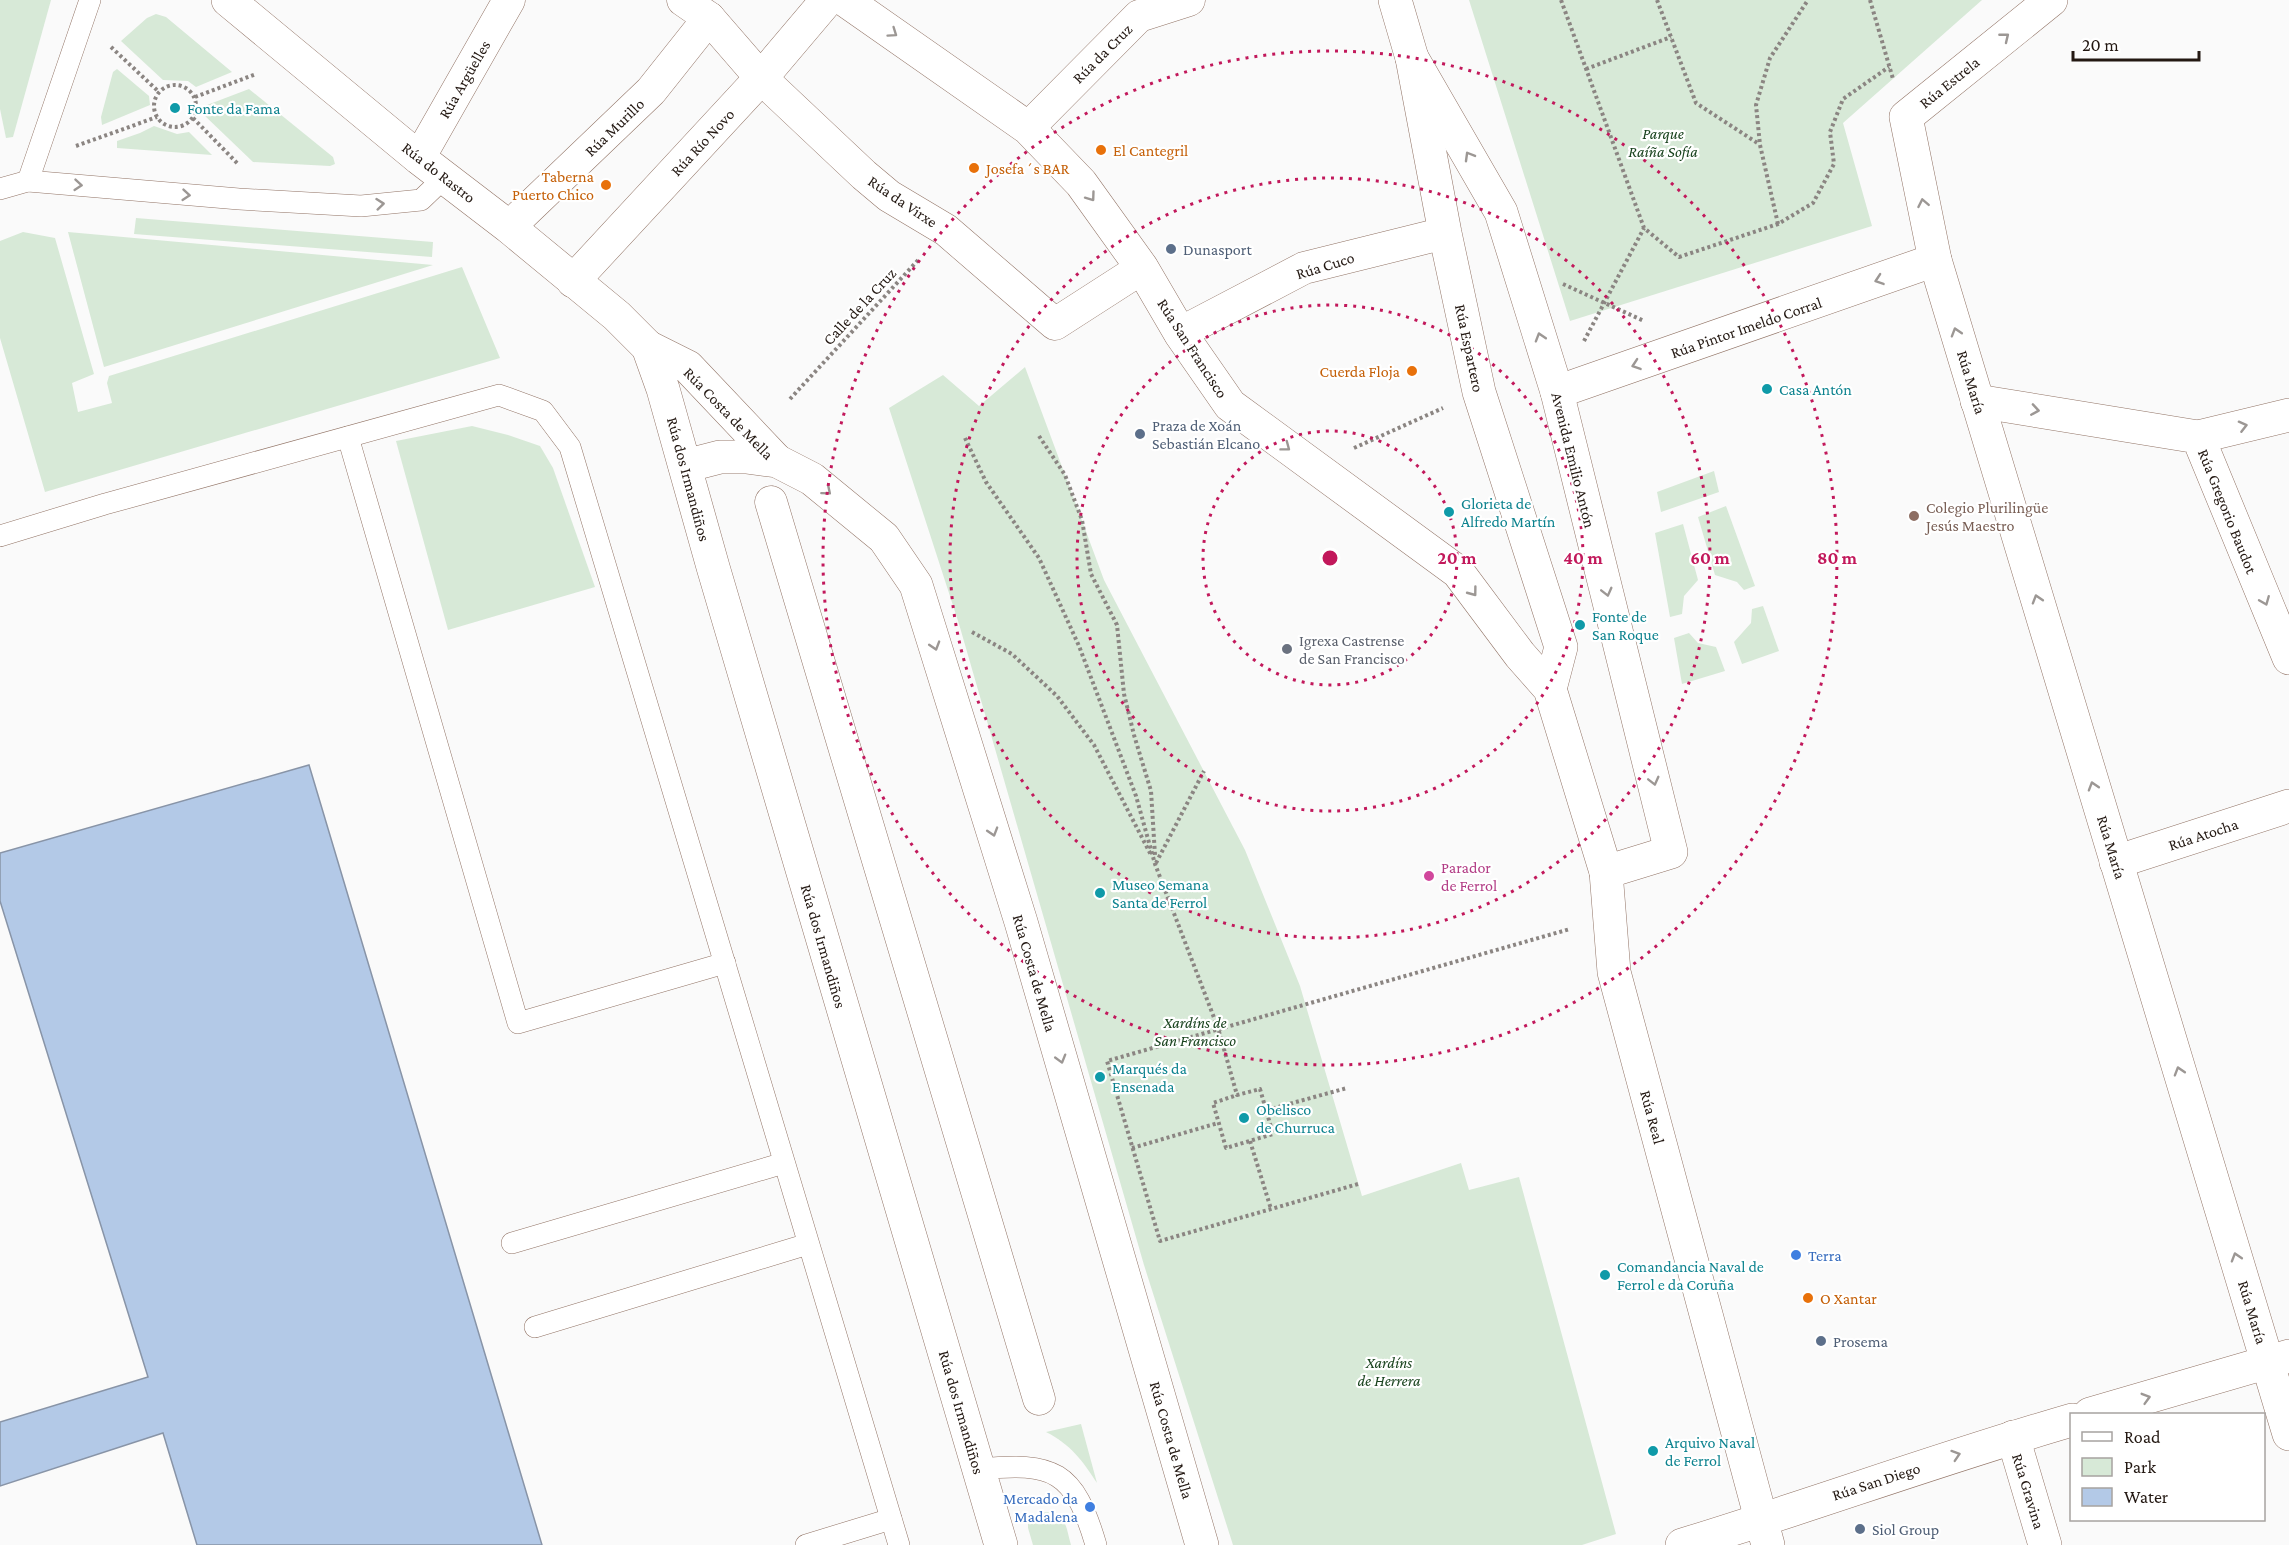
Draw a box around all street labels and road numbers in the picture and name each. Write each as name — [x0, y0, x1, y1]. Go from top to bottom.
street label: Rúa da Cruz — [1069, 20, 1136, 87]
street label: Rúa Argüelles — [435, 37, 494, 122]
street label: Rúa Estrela — [1916, 53, 1983, 112]
street label: Rúa Murillo — [581, 95, 647, 160]
street label: Rúa Río Novo — [667, 105, 738, 179]
street label: Rúa do Rastro — [399, 139, 479, 206]
street label: Rúa da Virxe — [865, 172, 940, 231]
street label: Rúa Cuco — [1294, 249, 1356, 282]
street label: Calle de la Cruz — [820, 264, 899, 348]
street label: Rúa Pintor Imeldo Corral — [1668, 294, 1824, 361]
street label: Rúa San Francisco — [1154, 295, 1231, 401]
street label: Rúa Espartero — [1451, 303, 1487, 394]
street label: Rúa María — [1954, 348, 1989, 417]
street label: Rúa Costa de Mella — [680, 364, 777, 463]
street label: Avenida Emilio Antón — [1548, 391, 1599, 530]
street label: Rúa dos Irmandiños — [664, 415, 713, 543]
street label: Rúa Gregorio Baudot — [2194, 446, 2261, 577]
street label: Rúa María — [2094, 813, 2129, 882]
street label: Rúa Atocha — [2166, 815, 2241, 854]
street label: Rúa dos Irmandiños — [798, 882, 849, 1010]
street label: Rúa Costa de Mella — [1010, 912, 1060, 1034]
street label: Rúa Real — [1637, 1088, 1668, 1146]
street label: Rúa María — [2235, 1278, 2270, 1347]
street label: Rúa dos Irmandiños — [936, 1348, 987, 1476]
street label: Rúa Costa de Mella — [1147, 1379, 1197, 1501]
street label: Rúa Gravina — [2009, 1451, 2048, 1531]
street label: Rúa San Diego — [1830, 1459, 1923, 1505]

